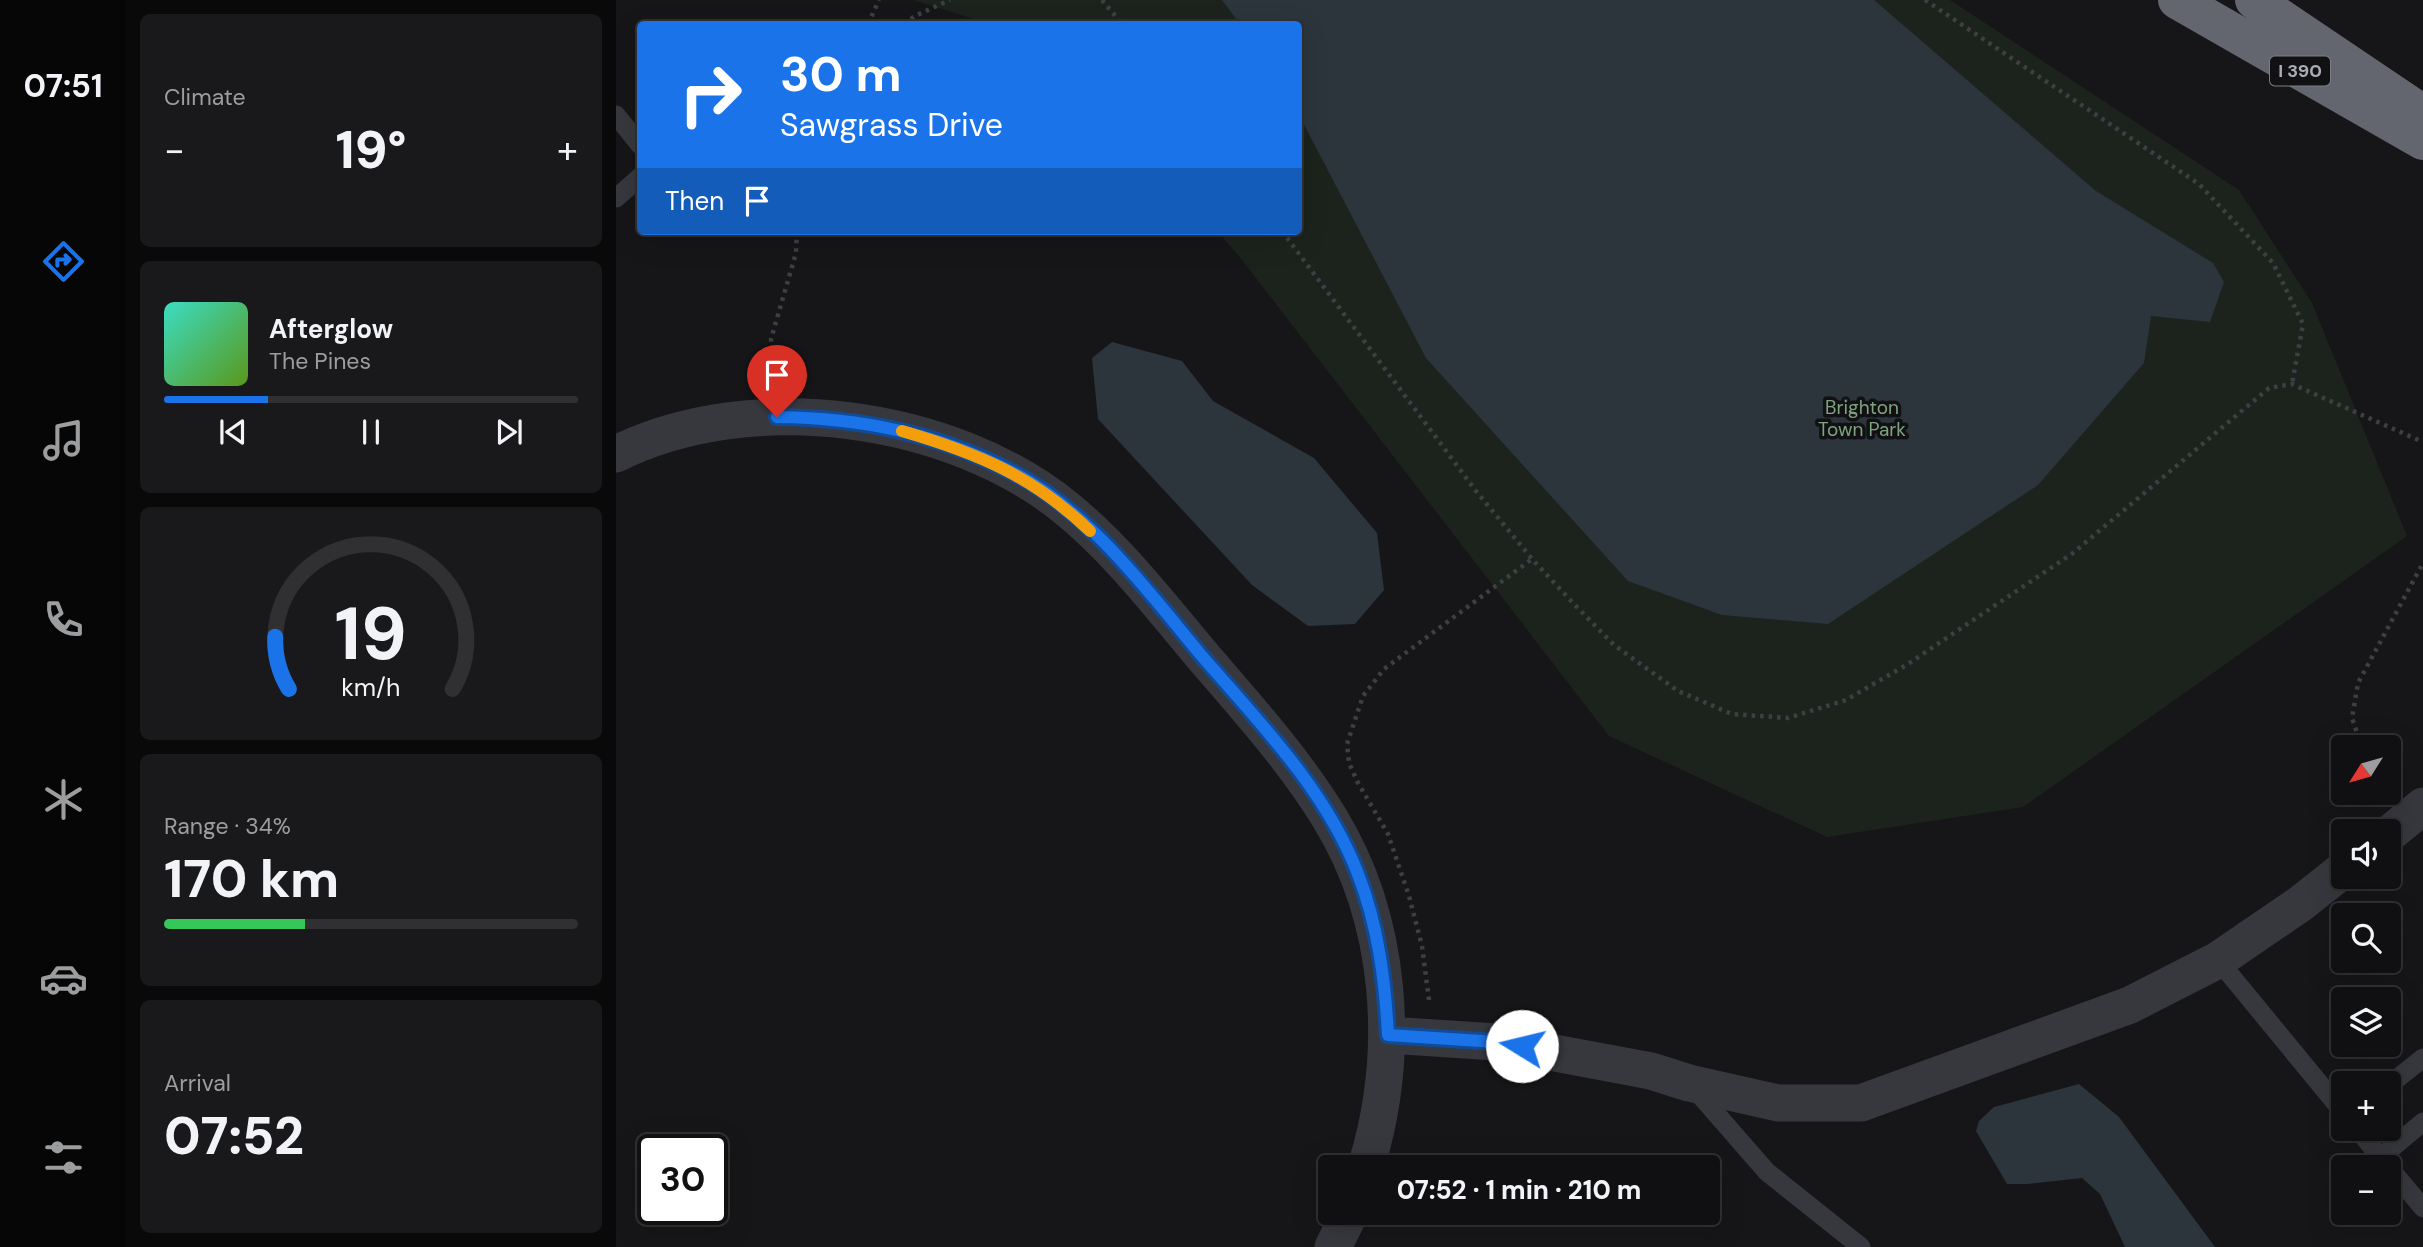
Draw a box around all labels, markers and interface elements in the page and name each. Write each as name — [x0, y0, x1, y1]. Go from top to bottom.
text: 30 m — [780, 42, 902, 106]
icon: right — [665, 49, 756, 140]
road number: I 390 — [2270, 56, 2330, 86]
text: 07:51 — [23, 65, 103, 107]
text: Climate — [164, 82, 246, 112]
text: Sawgrass Drive — [780, 104, 1003, 146]
text: 19° — [335, 116, 407, 184]
text: − — [164, 125, 185, 175]
text: + — [557, 125, 578, 175]
icon: arrive — [738, 182, 776, 220]
text: Then — [665, 184, 724, 218]
icon: directions — [39, 237, 88, 286]
text: Afterglow — [269, 312, 393, 346]
pin — [747, 345, 807, 417]
text: The Pines — [269, 346, 371, 376]
icon: arrive — [758, 356, 796, 394]
park label: Brighton Town Park — [1818, 395, 1906, 442]
icon: previous — [214, 413, 252, 451]
icon: pause — [352, 413, 390, 451]
icon: next — [490, 413, 528, 451]
icon: music — [39, 416, 88, 465]
text: 19 — [335, 588, 407, 683]
icon: phone — [39, 595, 88, 644]
text: km/h — [341, 671, 401, 704]
north arrow — [2331, 735, 2401, 805]
map controls — [2331, 735, 2401, 1225]
icon: climate — [39, 775, 88, 824]
text: Range · 34% — [164, 811, 291, 841]
button: sound — [2331, 819, 2401, 889]
text: 170 km — [164, 845, 339, 913]
button: search — [2331, 903, 2401, 973]
icon: car — [39, 954, 88, 1003]
button: layers — [2331, 987, 2401, 1057]
position arrow — [1485, 1009, 1559, 1083]
text: Arrival — [164, 1068, 231, 1098]
button: + — [2331, 1071, 2401, 1141]
text: 07:52 — [164, 1102, 304, 1170]
icon: filters — [39, 1133, 88, 1182]
speed limit sign: 30 — [637, 1134, 728, 1225]
button: − — [2331, 1155, 2401, 1225]
text: 07:52 · 1 min · 210 m — [1397, 1173, 1641, 1207]

